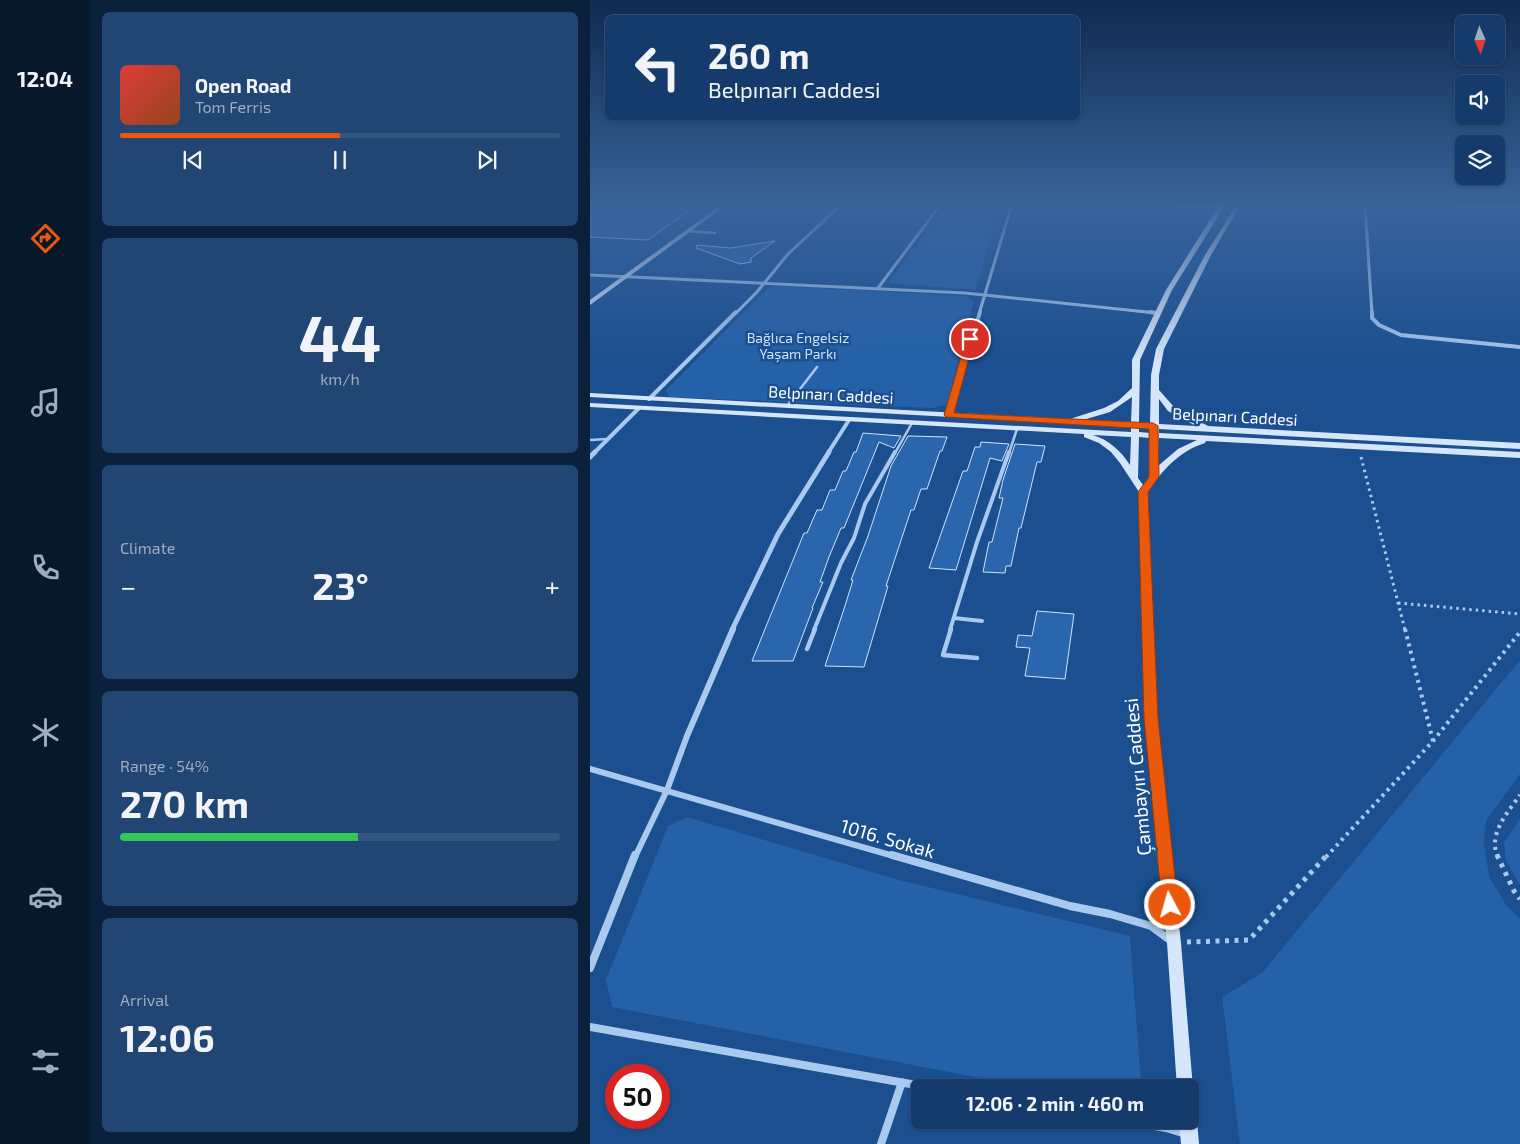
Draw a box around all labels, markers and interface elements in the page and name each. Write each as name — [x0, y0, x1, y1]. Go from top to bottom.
north arrow — [1455, 15, 1505, 65]
map controls — [1455, 15, 1505, 185]
text: 260 m — [708, 34, 809, 76]
icon: left — [625, 35, 690, 100]
text: 12:04 — [17, 65, 73, 91]
text: Open Road — [195, 74, 291, 97]
button: sound — [1455, 75, 1505, 125]
text: Belpınarı Caddesi — [708, 76, 881, 102]
text: Tom Ferris — [195, 97, 271, 116]
button: layers — [1455, 135, 1505, 185]
icon: previous — [179, 146, 207, 174]
icon: pause — [326, 146, 354, 174]
icon: next — [473, 146, 501, 174]
icon: directions — [28, 221, 63, 256]
text: 44 — [299, 297, 381, 375]
pin — [949, 318, 991, 360]
icon: arrive — [956, 325, 984, 353]
park label: Bağlıca Engelsiz Yaşam Parkı — [747, 329, 849, 363]
text: km/h — [320, 369, 360, 388]
street label: Belpınarı Caddesi — [768, 381, 894, 407]
icon: music — [28, 385, 63, 420]
street label: Belpınarı Caddesi — [1172, 403, 1298, 429]
text: Climate — [120, 538, 175, 557]
icon: phone — [28, 550, 63, 585]
text: 23° — [312, 562, 369, 608]
text: − — [120, 569, 136, 603]
text: + — [545, 569, 560, 603]
street label: Çambayırı Caddesi — [1119, 697, 1156, 857]
icon: climate — [28, 715, 63, 750]
text: Range · 54% — [120, 756, 209, 775]
text: 270 km — [120, 780, 249, 826]
street label: 1016. Sokak — [838, 814, 938, 863]
position arrow — [1143, 878, 1195, 930]
icon: car — [28, 879, 63, 914]
text: Arrival — [120, 990, 169, 1009]
text: 12:06 — [120, 1014, 215, 1060]
icon: filters — [28, 1044, 63, 1079]
speed limit sign: 50 — [605, 1064, 670, 1129]
text: 12:06 · 2 min · 460 m — [966, 1092, 1144, 1115]

